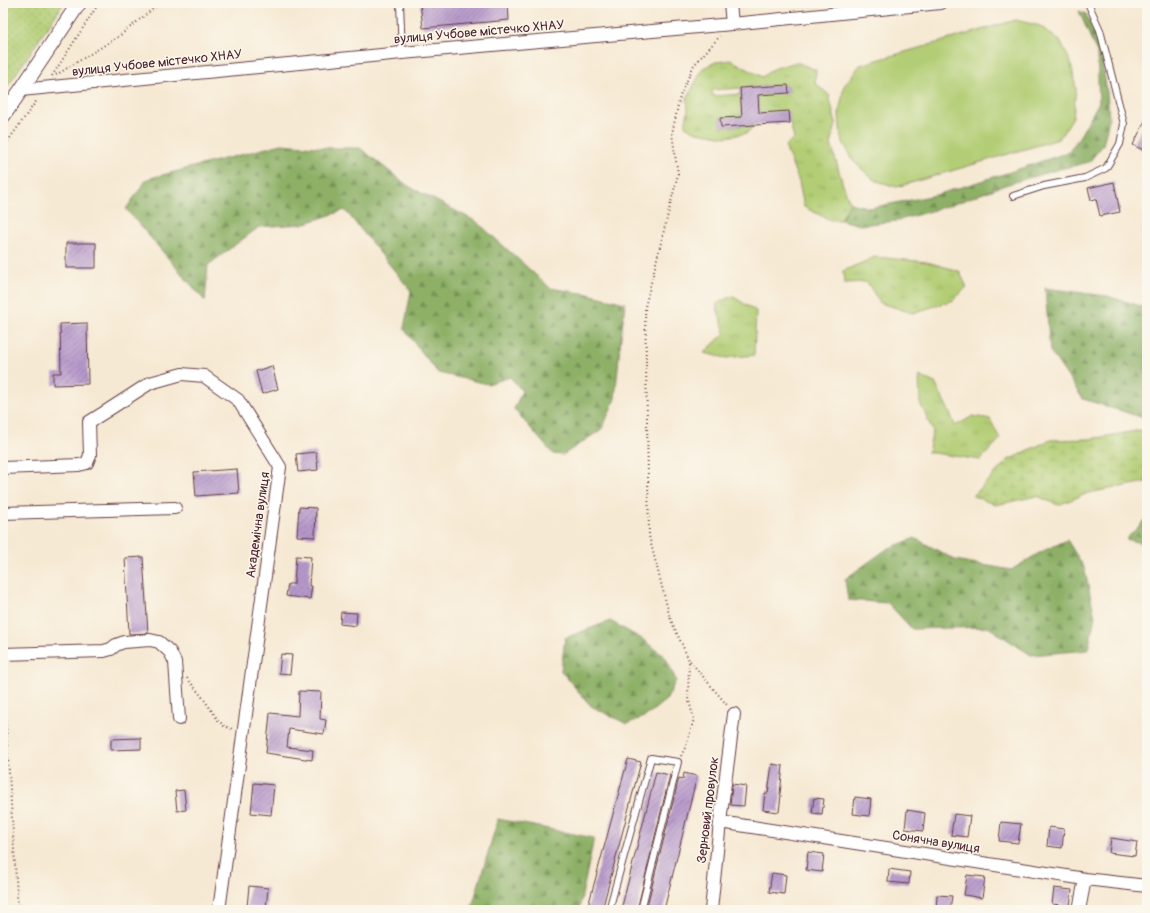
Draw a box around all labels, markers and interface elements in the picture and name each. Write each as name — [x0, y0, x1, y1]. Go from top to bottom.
street label: вулиця Учбове містечко ХНАУ — [393, 17, 565, 47]
street label: вулиця Учбове містечко ХНАУ — [71, 46, 243, 80]
street label: Академічна вулиця — [243, 471, 273, 579]
street label: Зерновий провулок — [694, 756, 723, 864]
street label: Сонячна вулиця — [891, 827, 981, 857]

